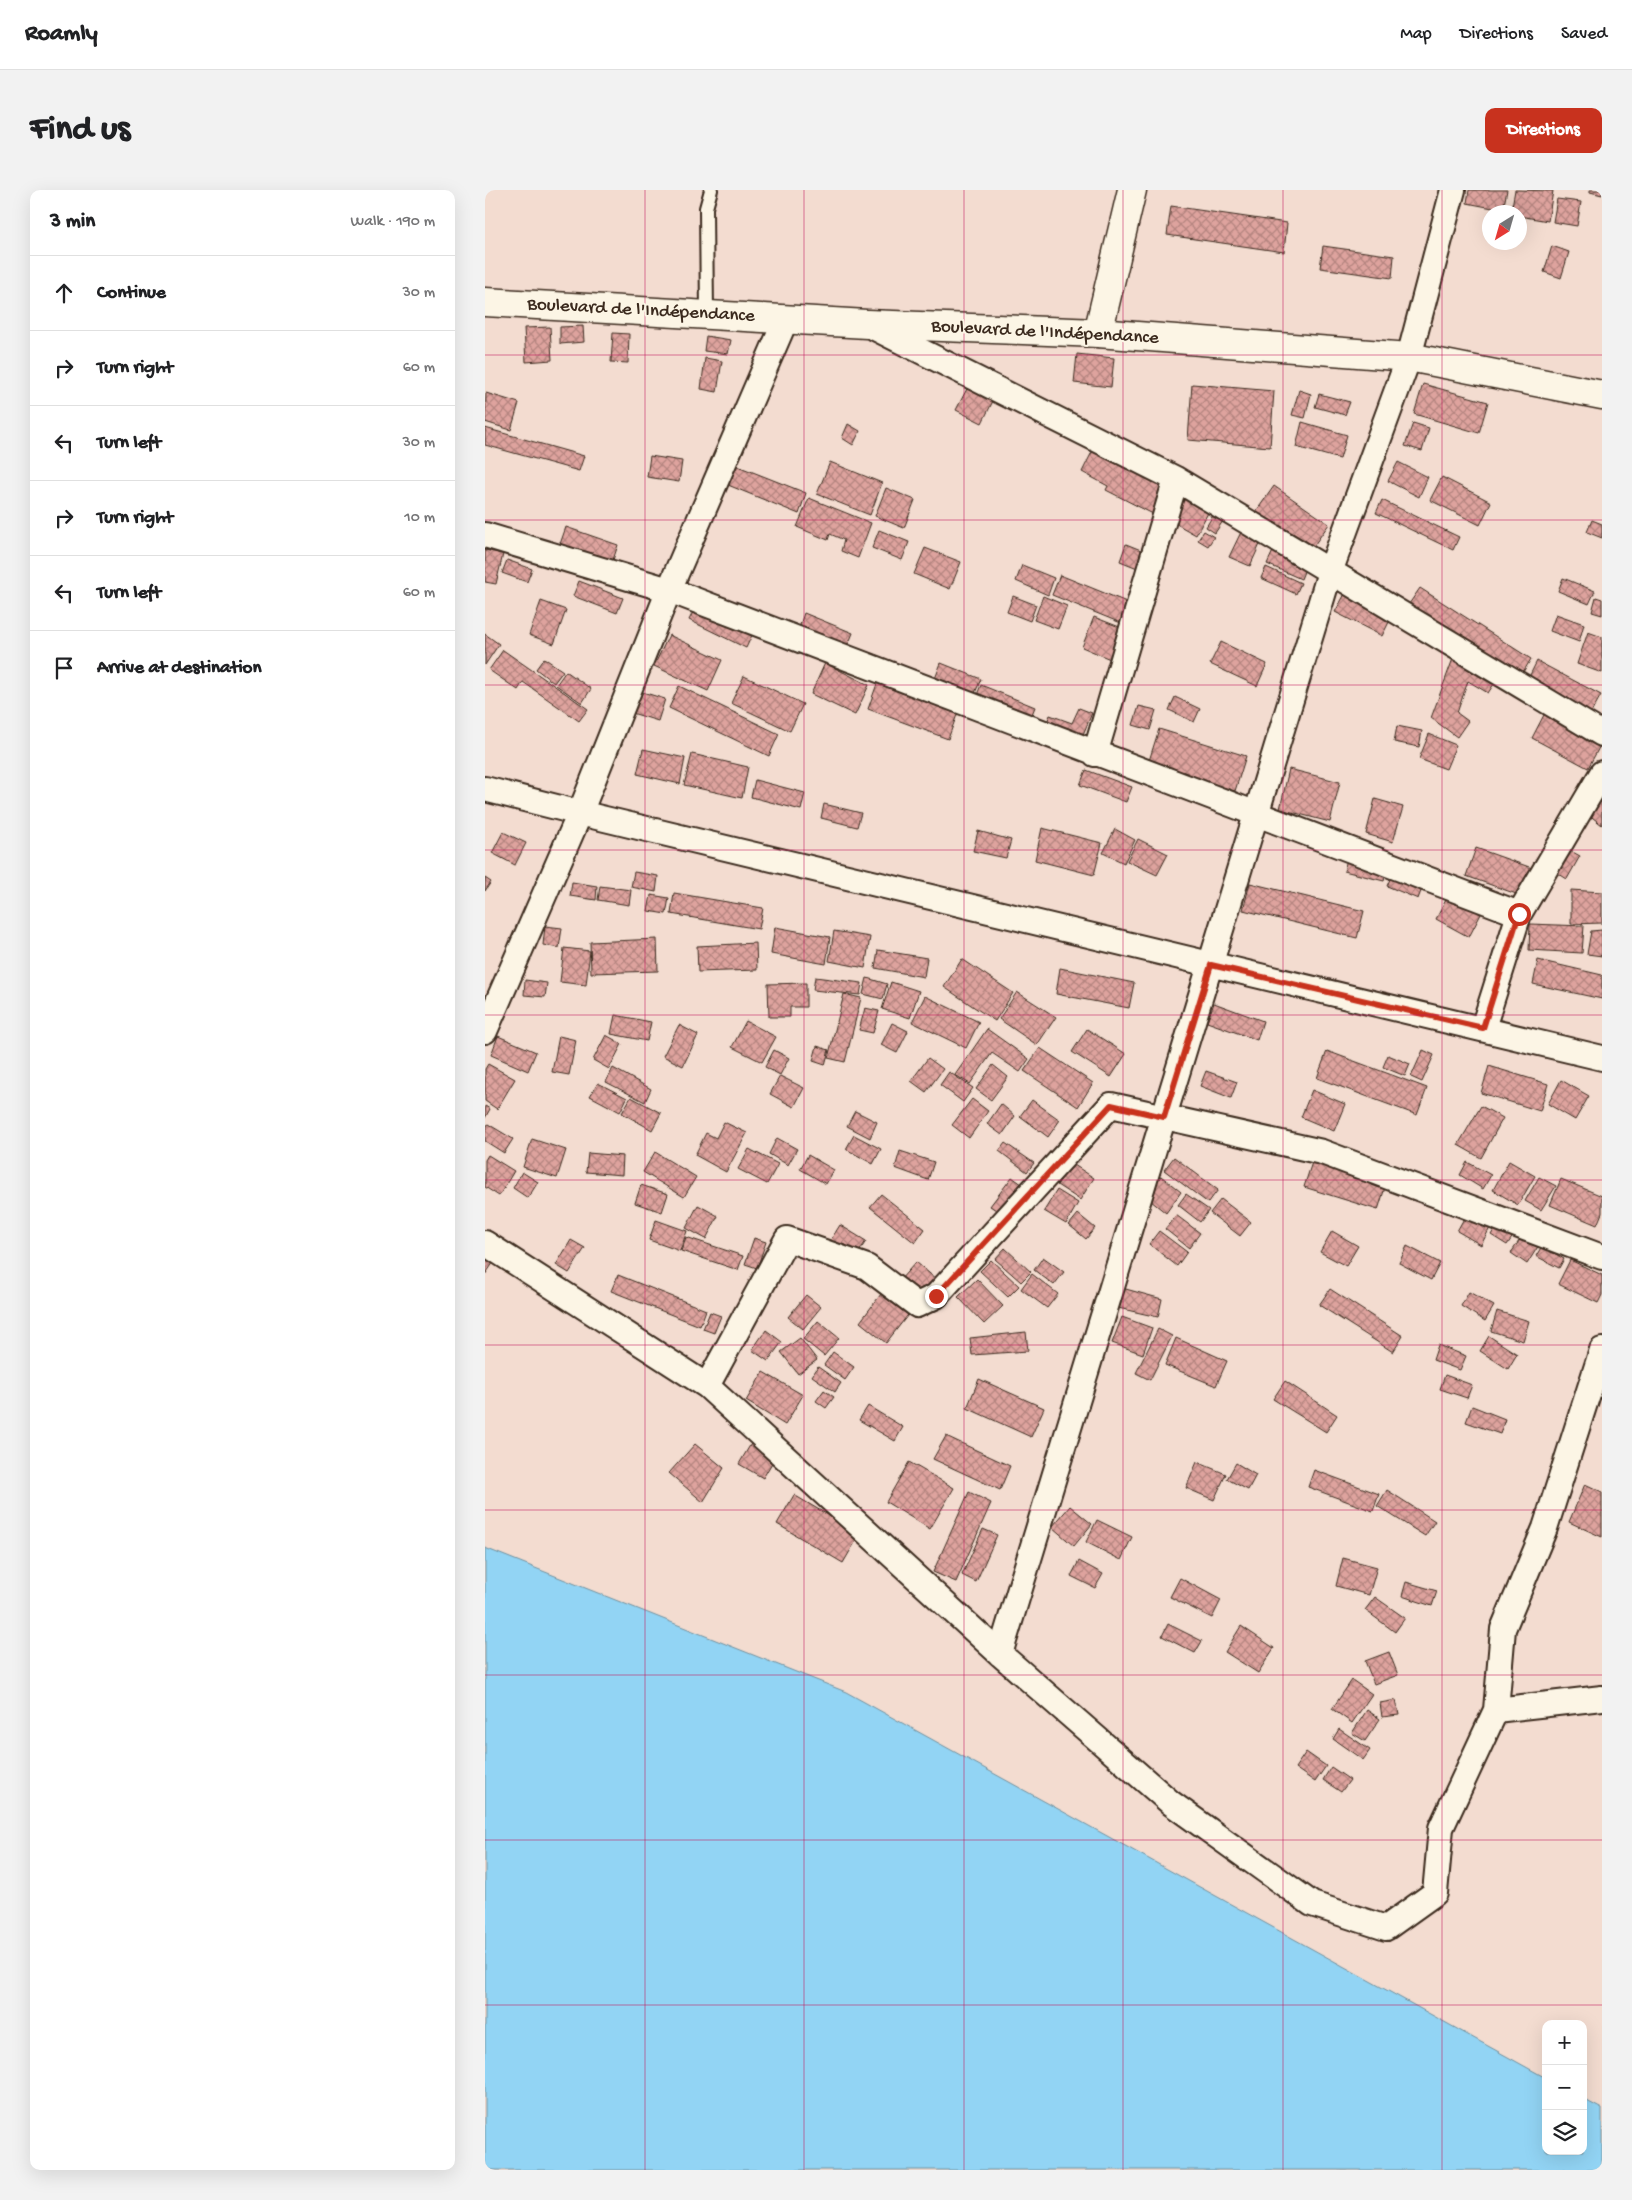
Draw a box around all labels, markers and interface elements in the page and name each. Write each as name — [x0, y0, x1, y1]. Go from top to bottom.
text: Roamly — [25, 20, 98, 49]
text: Map — [1400, 24, 1432, 45]
text: Directions — [1460, 24, 1533, 45]
text: Saved — [1561, 24, 1607, 45]
button: Directions — [1485, 108, 1602, 153]
text: Find us — [30, 110, 130, 151]
north arrow — [1482, 205, 1527, 250]
text: 3 min — [50, 210, 95, 235]
text: Walk · 190 m — [351, 213, 435, 232]
icon: ahead — [50, 279, 78, 307]
text: Continue — [97, 282, 166, 305]
text: 30 m — [402, 284, 435, 303]
street label: Boulevard de l'Indépendance — [526, 293, 756, 328]
street label: Boulevard de l'Indépendance — [930, 315, 1160, 350]
icon: right — [50, 354, 78, 382]
text: Turn right — [97, 357, 173, 380]
text: 60 m — [403, 359, 435, 378]
icon: left — [50, 429, 78, 457]
text: Turn left — [97, 432, 161, 455]
text: 30 m — [402, 434, 435, 453]
icon: right — [50, 504, 78, 532]
text: Turn right — [97, 507, 173, 530]
text: 10 m — [404, 509, 435, 528]
icon: left — [50, 579, 78, 607]
text: Turn left — [97, 582, 161, 605]
text: 60 m — [403, 584, 435, 603]
icon: arrive — [50, 654, 78, 682]
text: Arrive at destination — [97, 657, 261, 680]
route start — [1508, 903, 1531, 926]
route end — [925, 1285, 948, 1308]
map controls — [1542, 2020, 1587, 2155]
button: + — [1542, 2020, 1587, 2065]
button: − — [1542, 2065, 1587, 2110]
button: layers — [1542, 2110, 1587, 2155]

